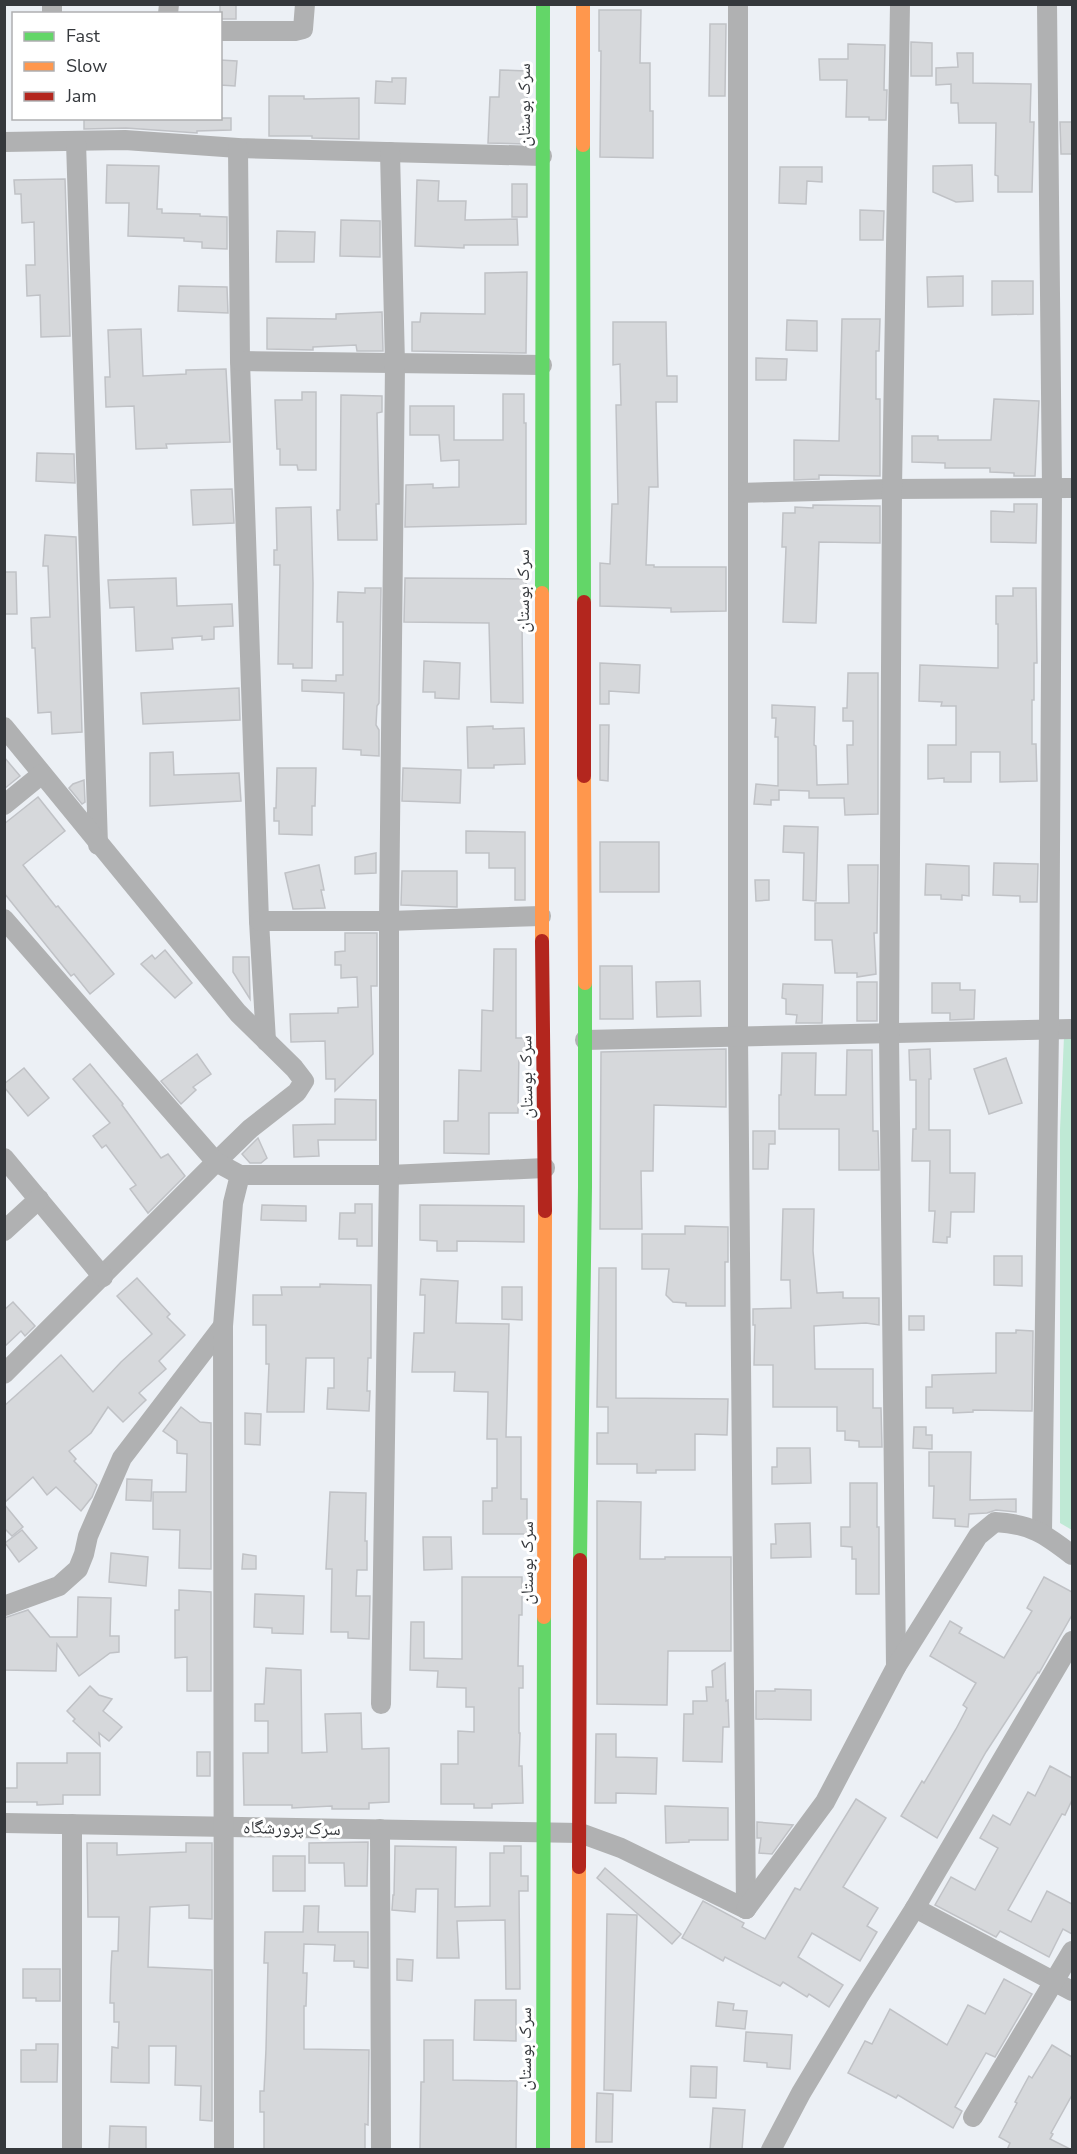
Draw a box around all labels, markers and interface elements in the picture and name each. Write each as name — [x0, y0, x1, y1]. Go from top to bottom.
legend — [12, 12, 222, 120]
text: Fast — [66, 24, 101, 48]
text: Slow — [66, 54, 107, 78]
street label: سرک بوستان — [512, 63, 536, 147]
text: Jam — [65, 84, 97, 108]
street label: سرک بوستان — [511, 549, 535, 633]
street label: سرک بوستان — [513, 1035, 539, 1119]
street label: سرک بوستان — [515, 1521, 539, 1605]
street label: سرک پرورشگاه — [243, 1815, 341, 1841]
street label: سرک بوستان — [513, 2007, 537, 2091]

